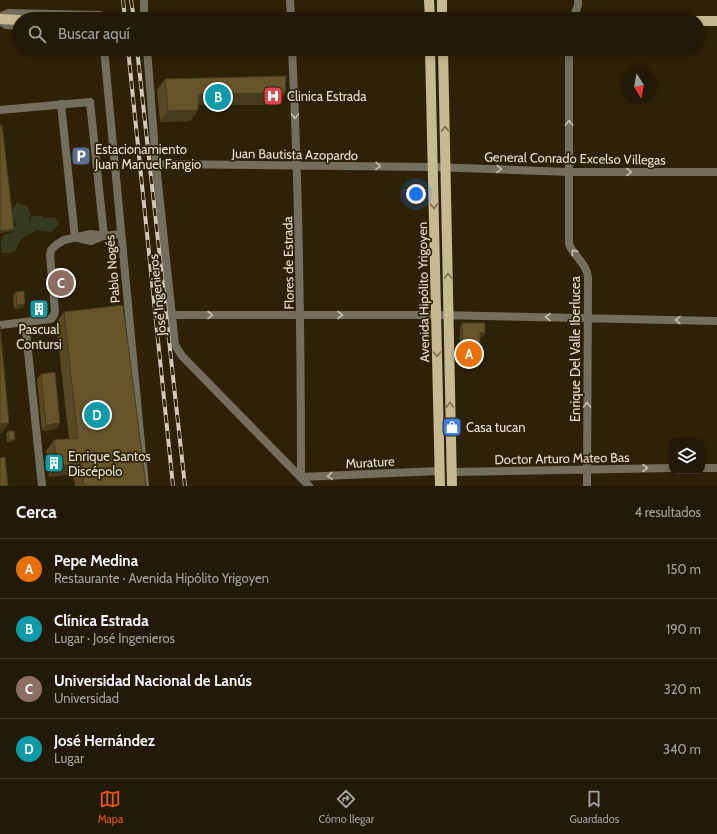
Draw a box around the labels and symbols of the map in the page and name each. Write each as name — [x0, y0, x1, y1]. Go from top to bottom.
north arrow — [621, 68, 657, 104]
pin: B — [205, 82, 231, 112]
hospital icon: Clinica Estrada — [262, 85, 284, 107]
place label: Clinica Estrada — [287, 88, 367, 104]
one-way arrow — [291, 113, 300, 119]
one-way arrow — [565, 120, 573, 126]
one-way arrow — [441, 126, 449, 132]
place label: Estacionamiento Juan Manuel Fangio — [94, 141, 201, 172]
parking icon: Estacionamiento Juan Manuel Fangio — [70, 145, 92, 167]
street label: Juan Bautista Azopardo — [231, 145, 358, 163]
street label: General Conrado Excelso Villegas — [484, 148, 666, 168]
one-way arrow — [375, 162, 381, 171]
one-way arrow — [496, 165, 502, 174]
one-way arrow — [626, 168, 632, 176]
your location — [406, 184, 426, 204]
one-way arrow — [430, 203, 438, 209]
street label: Flores de Estrada — [279, 215, 297, 310]
street label: Avenida Hipólito Yrigoyen — [414, 222, 432, 362]
street label: Pablo Nogés — [101, 234, 123, 304]
one-way arrow — [572, 249, 579, 256]
street label: José Ingenieros — [145, 253, 169, 338]
pin: C — [48, 268, 74, 298]
one-way arrow — [444, 273, 452, 279]
street label: Enrique Del Valle Iberlucea — [567, 275, 583, 422]
building icon: Pascual Contursi — [28, 298, 50, 320]
one-way arrow — [207, 311, 213, 319]
one-way arrow — [337, 311, 343, 319]
one-way arrow — [545, 313, 551, 321]
one-way arrow — [675, 316, 681, 324]
place label: Pascual Contursi — [16, 321, 62, 352]
pin: A — [456, 339, 482, 369]
one-way arrow — [433, 351, 441, 357]
pin: D — [84, 400, 110, 430]
one-way arrow — [446, 402, 455, 408]
one-way arrow — [583, 402, 591, 408]
shop icon: Casa tucan — [441, 416, 463, 438]
place label: Casa tucan — [466, 419, 525, 435]
place label: Enrique Santos Discépolo — [68, 448, 151, 479]
street label: Doctor Arturo Mateo Bas — [494, 449, 630, 467]
building icon: Enrique Santos Discépolo — [43, 452, 65, 474]
street label: Murature — [345, 453, 395, 471]
one-way arrow — [642, 464, 648, 472]
one-way arrow — [327, 472, 333, 480]

